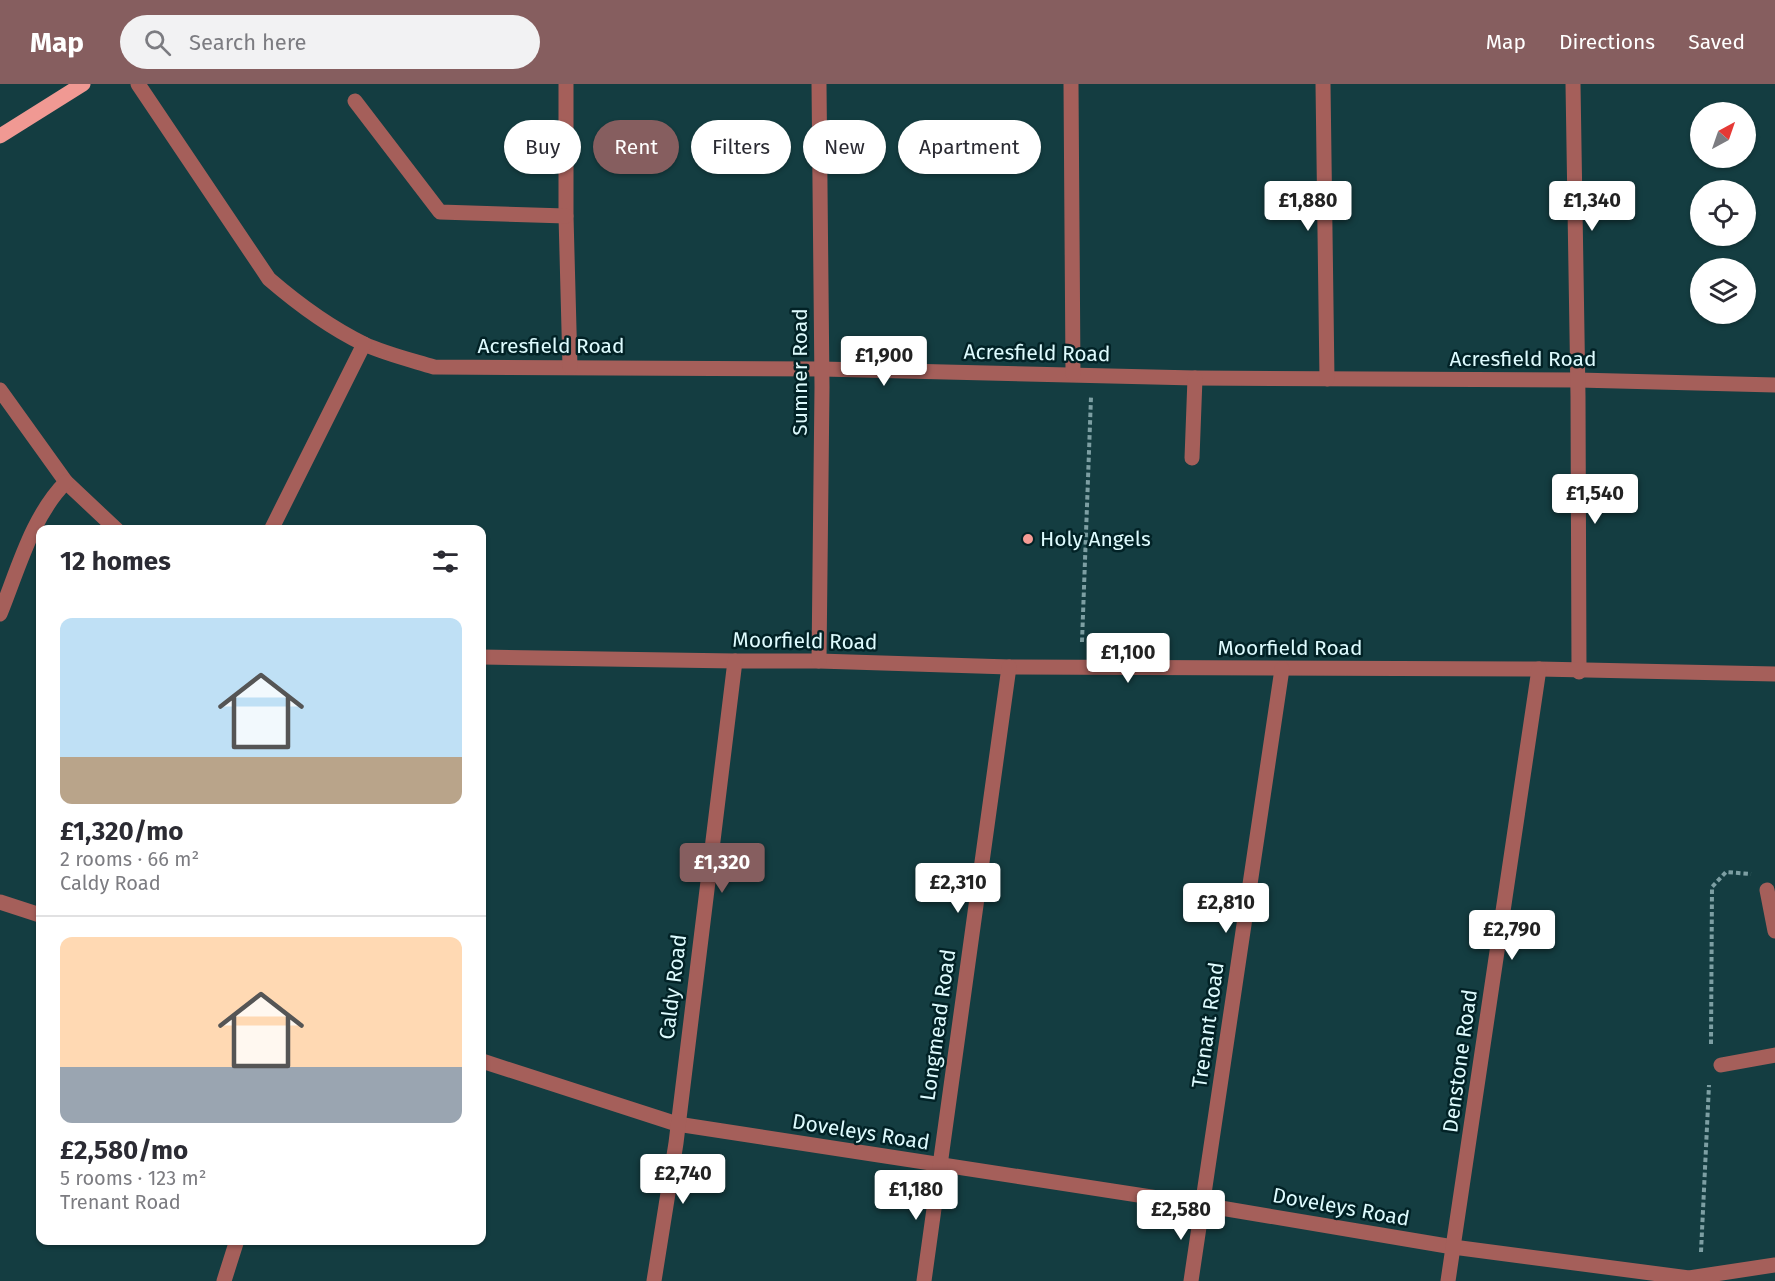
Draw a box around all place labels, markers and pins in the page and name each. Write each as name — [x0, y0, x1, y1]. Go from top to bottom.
pin: £1,880 — [1259, 181, 1357, 232]
pin: £1,340 — [1543, 181, 1641, 232]
pin: £1,900 — [835, 336, 933, 387]
pin: £1,540 — [1546, 474, 1644, 525]
place label: Holy Angels — [1040, 526, 1151, 552]
marker: Holy Angels — [1021, 532, 1035, 546]
pin: £1,100 — [1079, 633, 1177, 684]
pin: £1,320 — [673, 843, 771, 894]
pin: £2,310 — [909, 863, 1007, 914]
pin: £2,810 — [1177, 883, 1275, 934]
pin: £2,790 — [1463, 910, 1561, 961]
pin: £2,740 — [634, 1154, 732, 1205]
pin: £1,180 — [867, 1170, 965, 1221]
pin: £2,580 — [1132, 1190, 1230, 1241]

